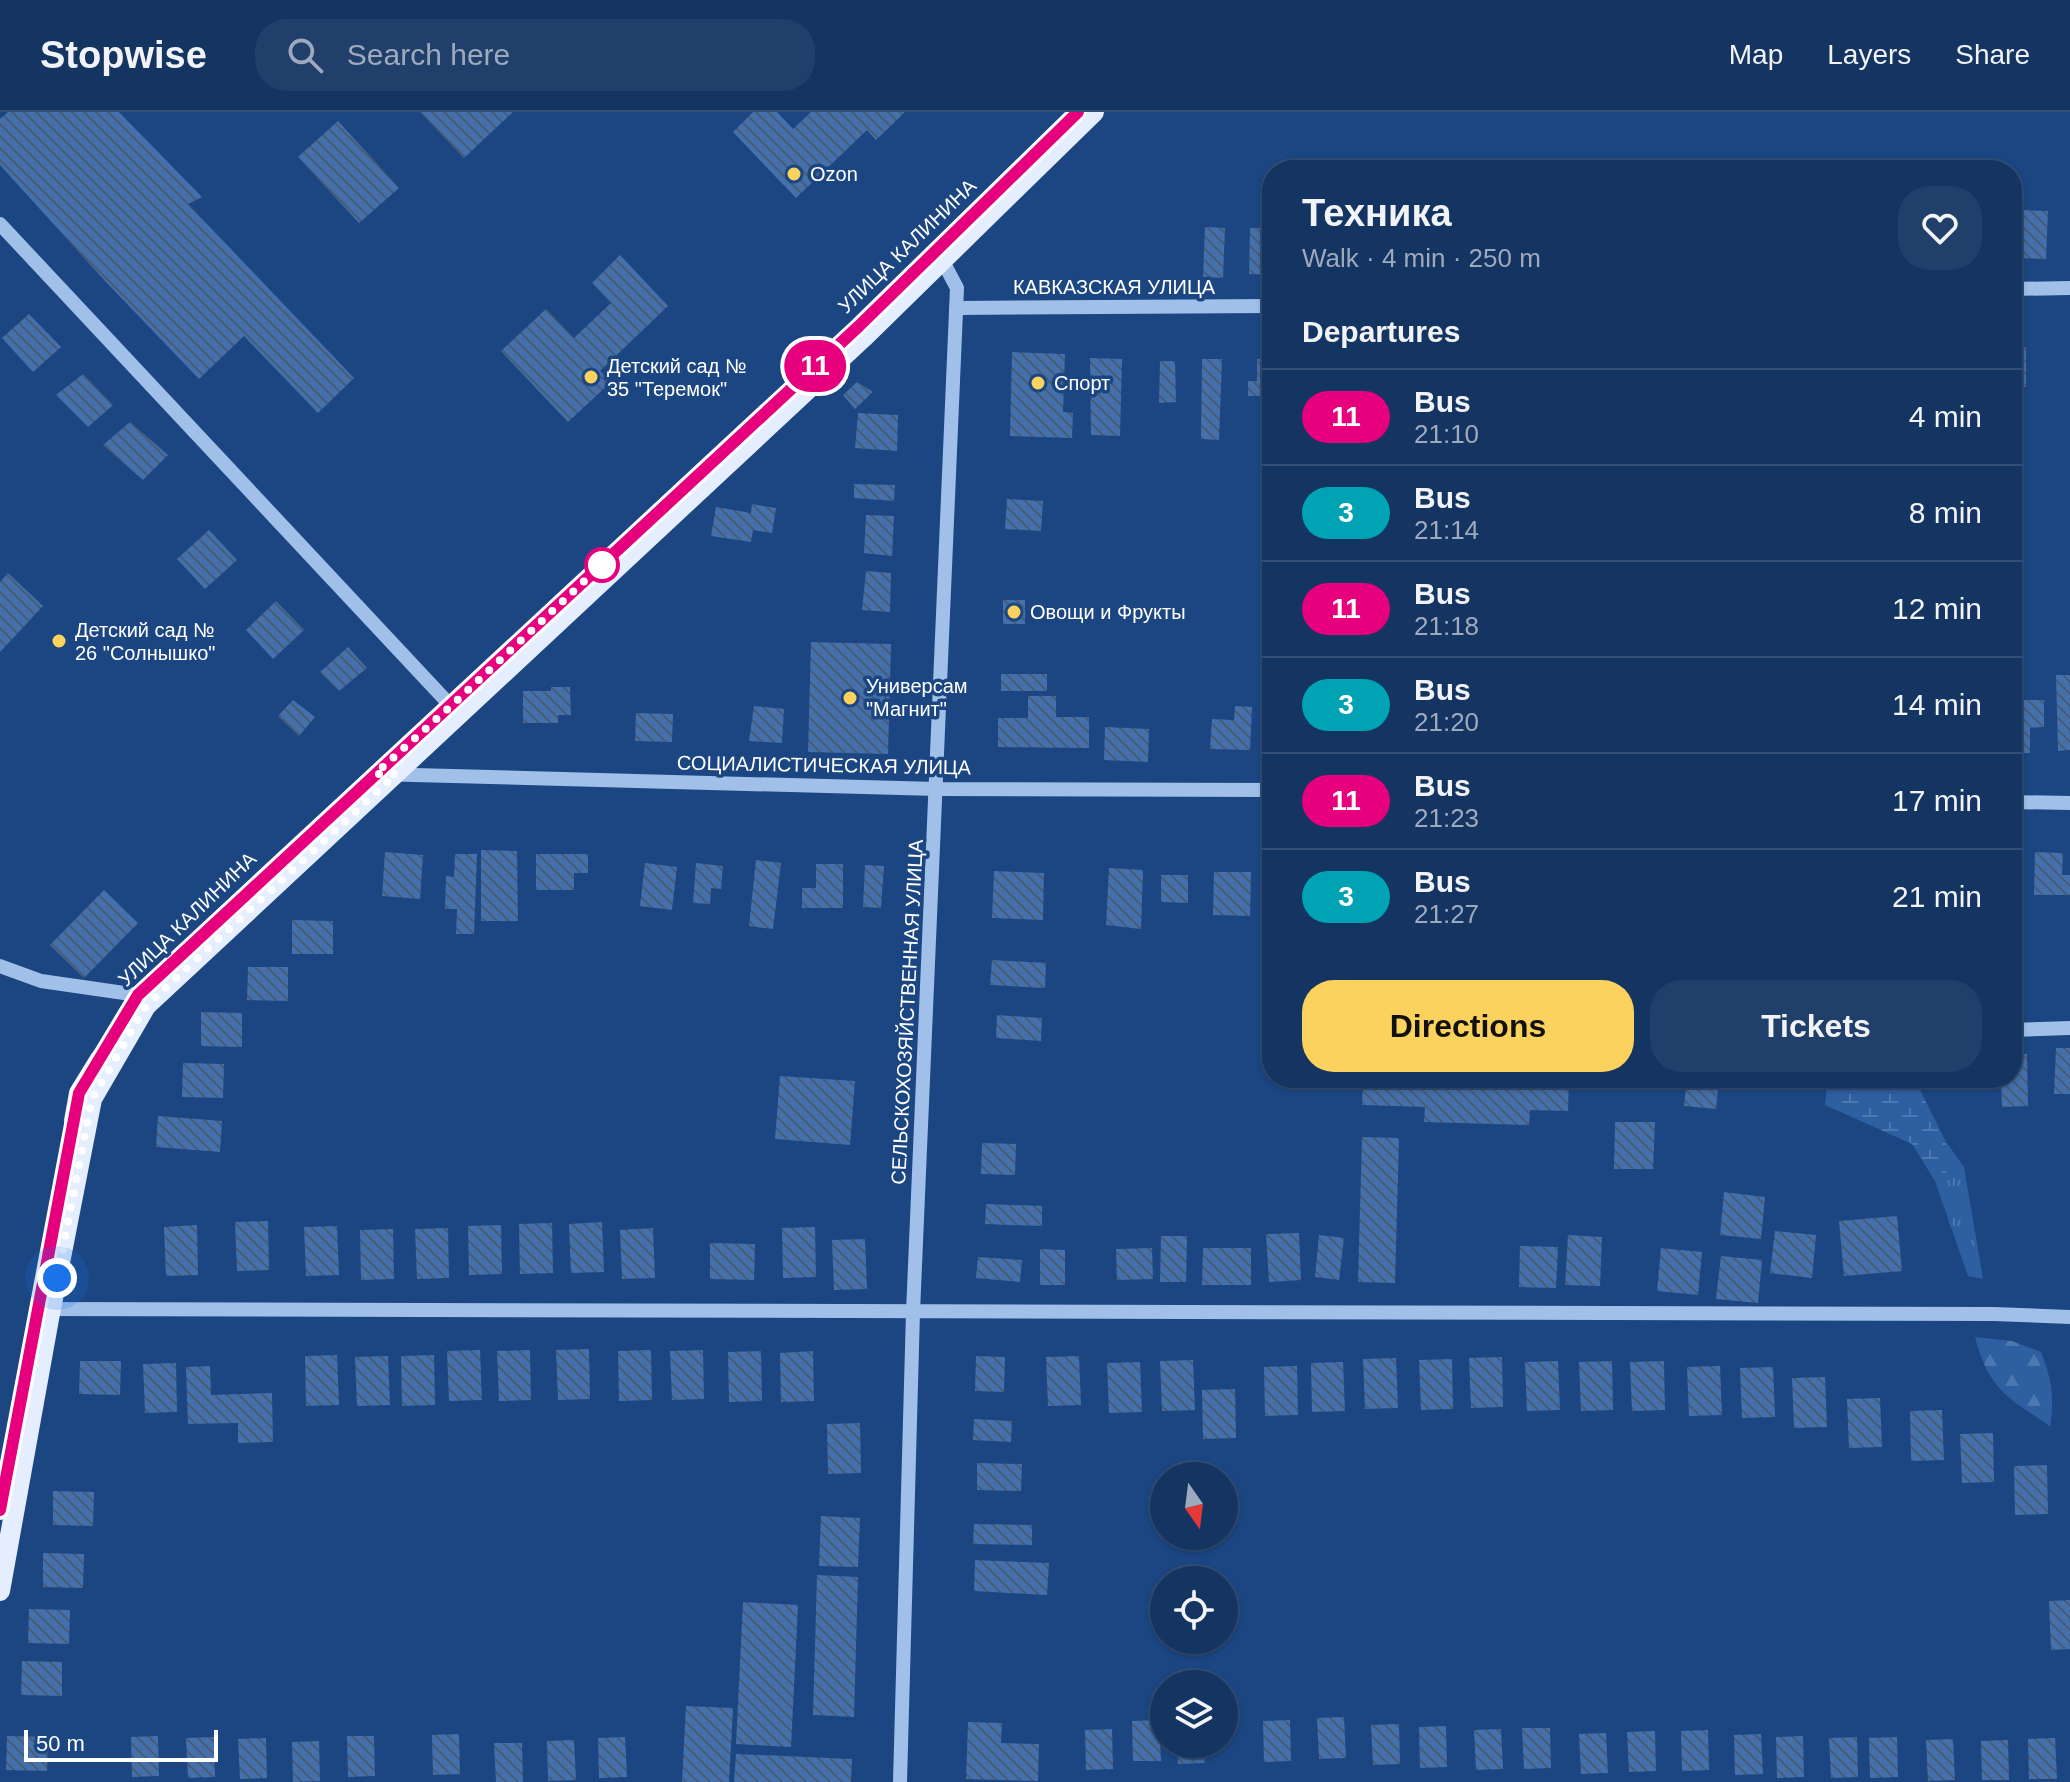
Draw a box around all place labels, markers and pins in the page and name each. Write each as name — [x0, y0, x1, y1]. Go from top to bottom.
place label: Ozon — [810, 163, 858, 185]
marker: Ozon — [785, 165, 803, 183]
place label: Детский сад № 35 "Теремок" — [607, 355, 746, 400]
marker: Детский сад № 35 "Теремок" — [582, 368, 600, 386]
place label: Спорт — [1054, 372, 1110, 394]
marker: Спорт — [1029, 374, 1047, 392]
unlabelled marker — [585, 548, 619, 582]
place label: Овощи и Фрукты — [1030, 601, 1186, 623]
marker: Овощи и Фрукты — [1005, 603, 1023, 621]
place label: Детский сад № 26 "Солнышко" — [75, 619, 215, 664]
marker: Детский сад № 26 "Солнышко" — [50, 632, 68, 650]
place label: Универсам "Магнит" — [866, 675, 968, 720]
marker: Универсам "Магнит" — [841, 689, 859, 707]

